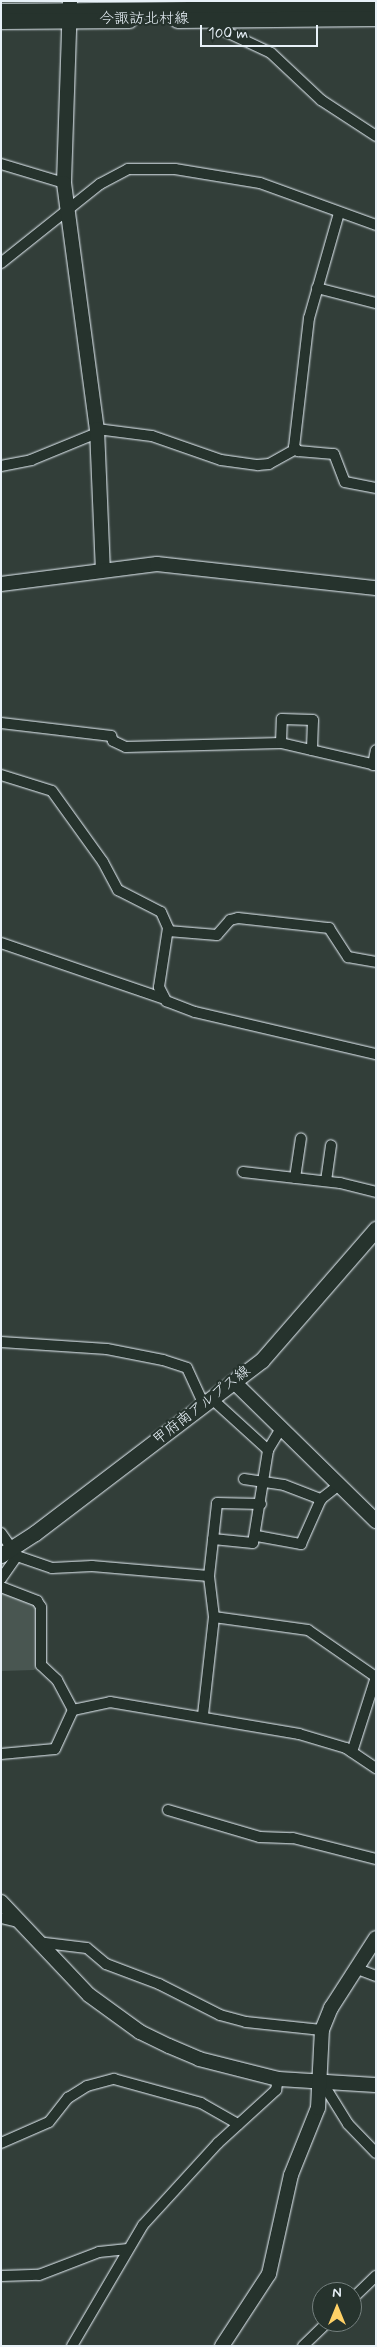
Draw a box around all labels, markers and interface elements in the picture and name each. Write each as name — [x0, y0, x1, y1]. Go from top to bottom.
street label: 今諏訪北村線 — [99, 11, 189, 29]
scale bar — [202, 15, 320, 47]
text: 100 m — [208, 24, 248, 44]
street label: 甲府南アルプス線 — [149, 1362, 255, 1450]
north arrow — [312, 2282, 362, 2332]
text: N — [332, 2284, 342, 2302]

